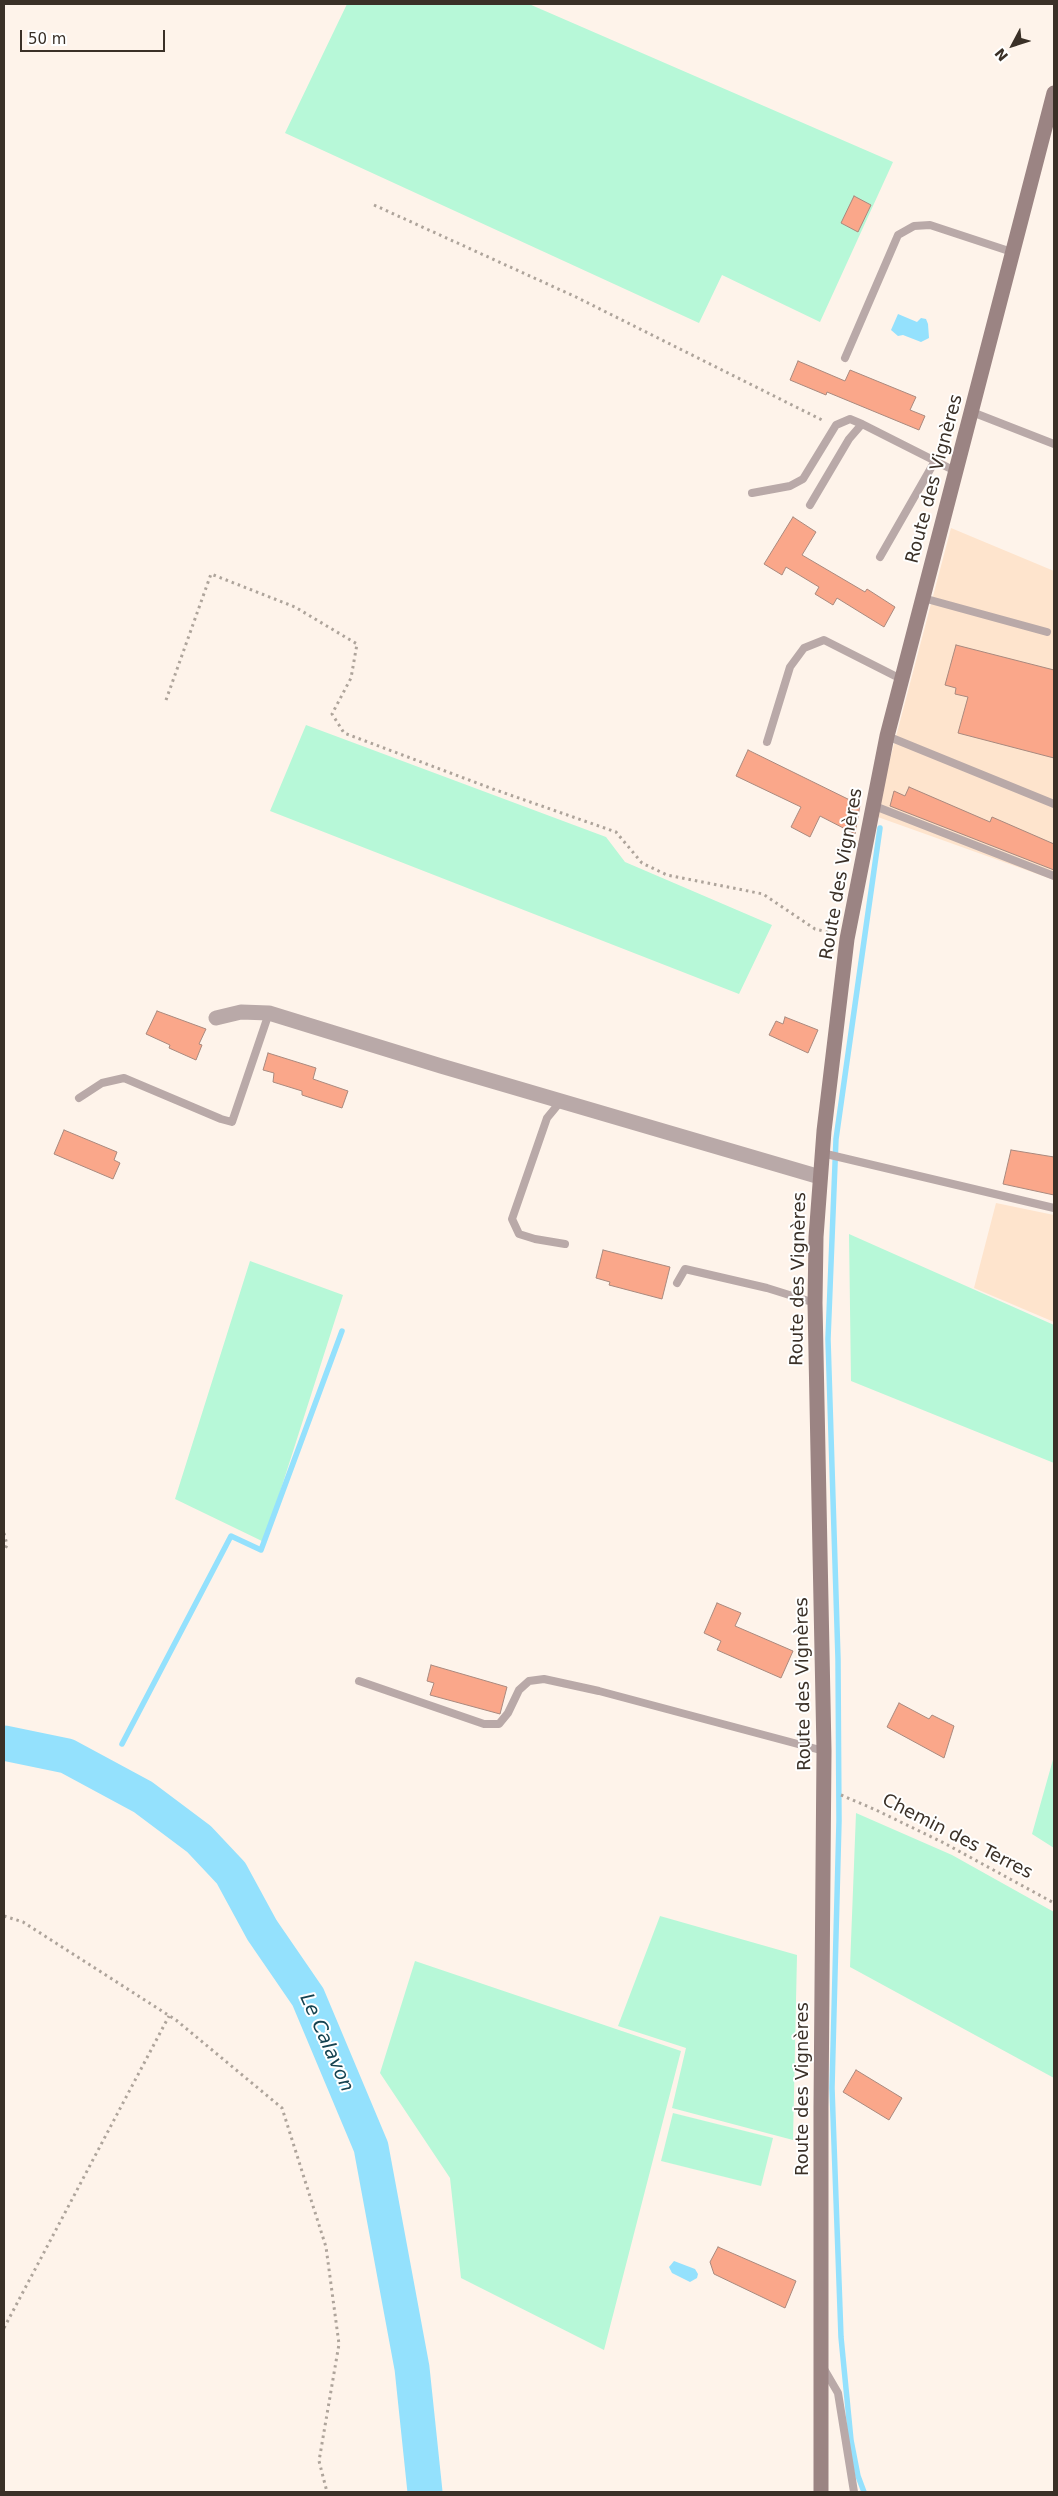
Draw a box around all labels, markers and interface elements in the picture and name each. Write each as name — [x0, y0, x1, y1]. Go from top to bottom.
scale bar — [22, 20, 168, 52]
north arrow — [988, 20, 1038, 70]
text: 50 m — [28, 30, 66, 48]
text: N — [992, 45, 1011, 64]
street label: Route des Vignères — [902, 392, 968, 566]
street label: Route des Vignères — [816, 787, 868, 961]
street label: Route des Vignères — [787, 1192, 811, 1366]
street label: Route des Vignères — [792, 1597, 816, 1771]
street label: Chemin des Terres — [878, 1790, 1036, 1884]
water label: Le Calavon — [294, 1990, 358, 2096]
street label: Route des Vignères — [792, 2002, 814, 2176]

